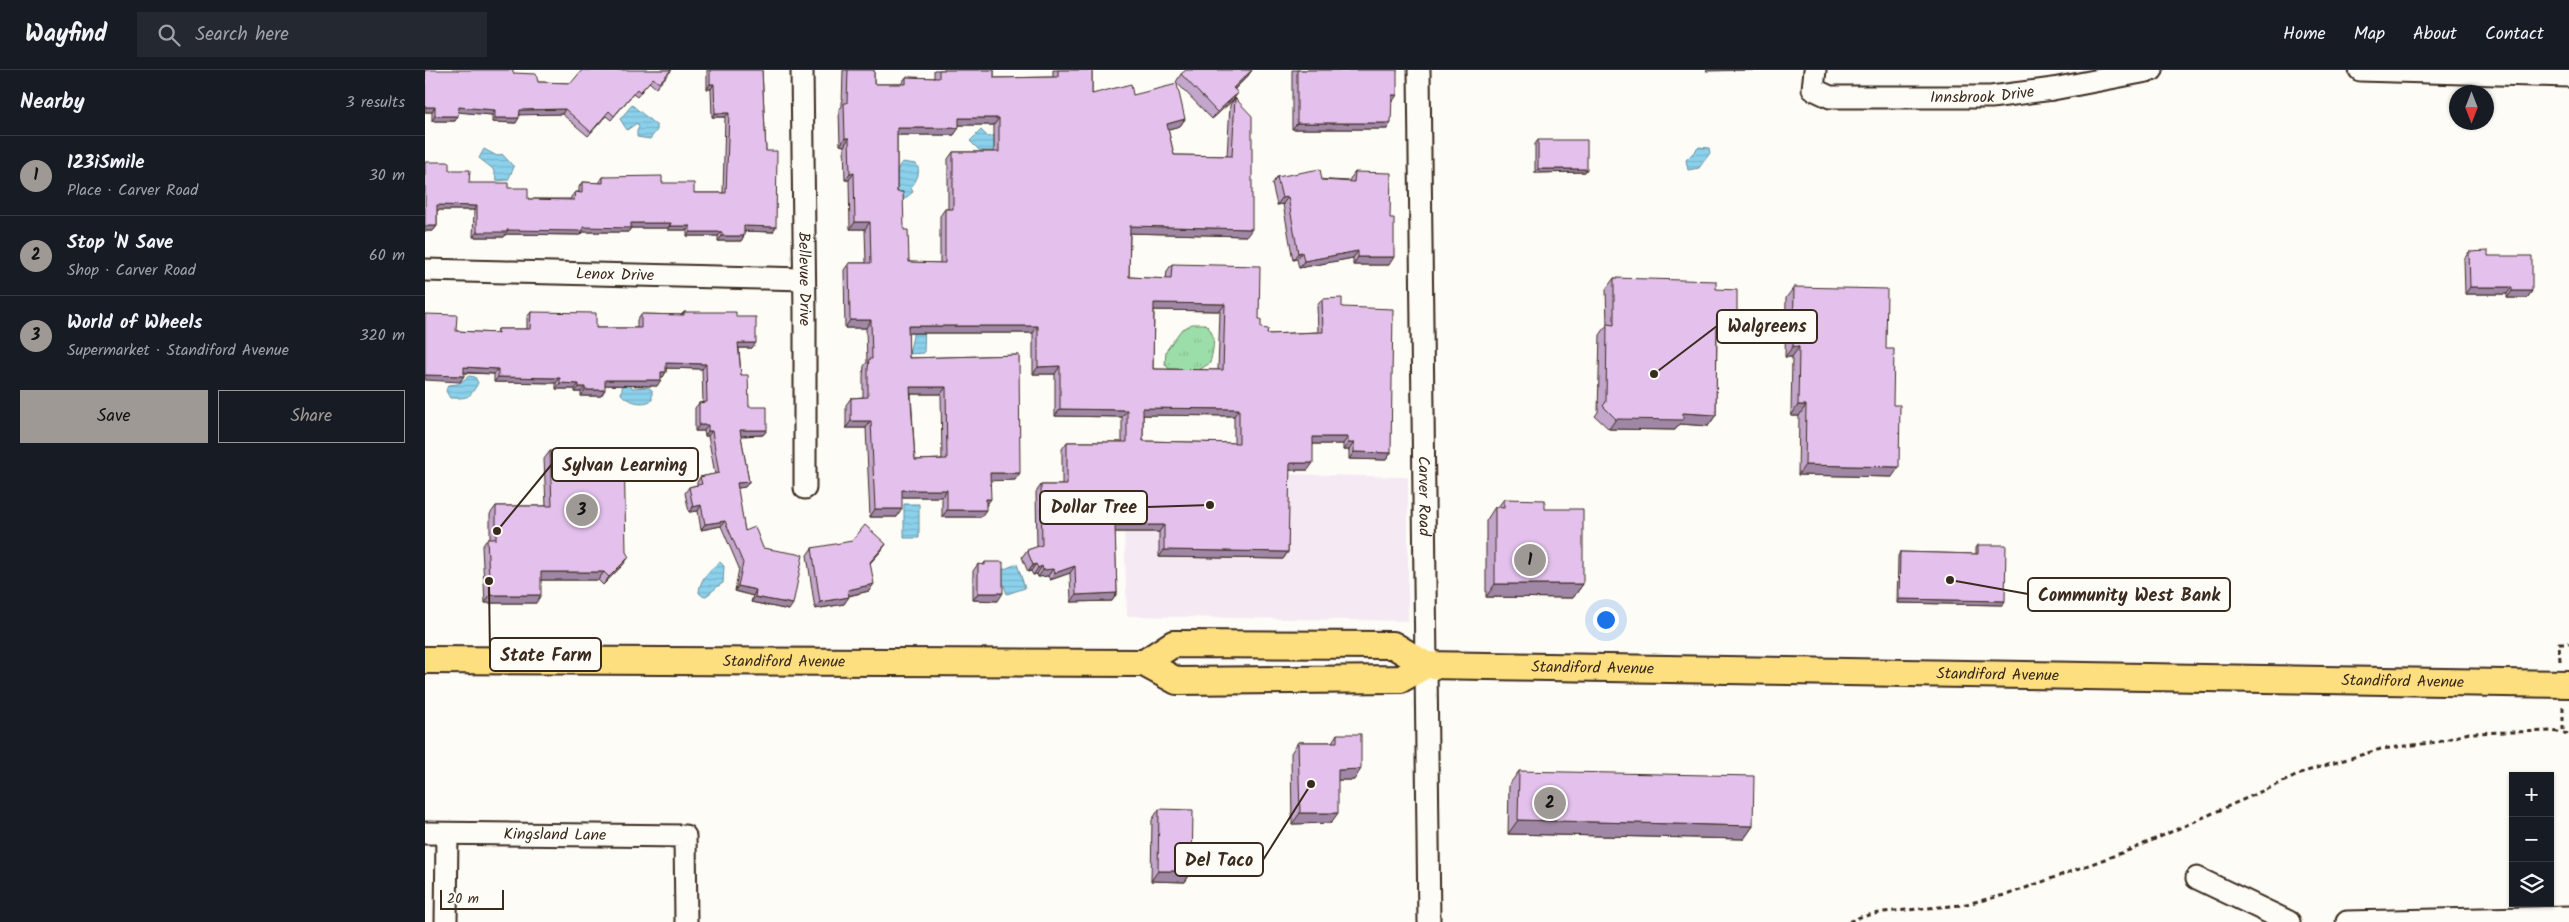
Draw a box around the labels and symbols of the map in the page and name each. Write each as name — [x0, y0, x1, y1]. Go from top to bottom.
street label: Innsbrook Drive — [1930, 79, 2036, 110]
north arrow — [2449, 85, 2494, 130]
street label: Bellevue Drive — [791, 232, 818, 326]
street label: Lenox Drive — [575, 261, 654, 288]
callout: Walgreens — [1717, 310, 1817, 343]
text: Walgreens — [1727, 313, 1807, 342]
callout: Sylvan Learning — [552, 448, 698, 481]
text: Sylvan Learning — [562, 452, 688, 481]
street label: Carver Road — [1411, 456, 1437, 537]
pin: 3 — [566, 491, 598, 529]
callout: Dollar Tree — [1040, 491, 1147, 524]
text: Dollar Tree — [1051, 494, 1137, 523]
pin: 1 — [1514, 541, 1546, 579]
callout: Community West Bank — [2028, 578, 2230, 611]
text: Community West Bank — [2038, 582, 2221, 611]
your location — [1593, 607, 1619, 633]
callout: State Farm — [490, 638, 601, 671]
text: State Farm — [500, 642, 592, 671]
street label: Standiford Avenue — [723, 649, 845, 674]
street label: Standiford Avenue — [1531, 654, 1654, 681]
street label: Standiford Avenue — [1936, 661, 2059, 688]
street label: Standiford Avenue — [2341, 668, 2464, 695]
pin: 2 — [1534, 784, 1566, 822]
street label: Kingsland Lane — [504, 821, 606, 848]
callout: Del Taco — [1175, 843, 1263, 876]
text: Del Taco — [1185, 847, 1253, 876]
scale bar — [440, 887, 504, 910]

